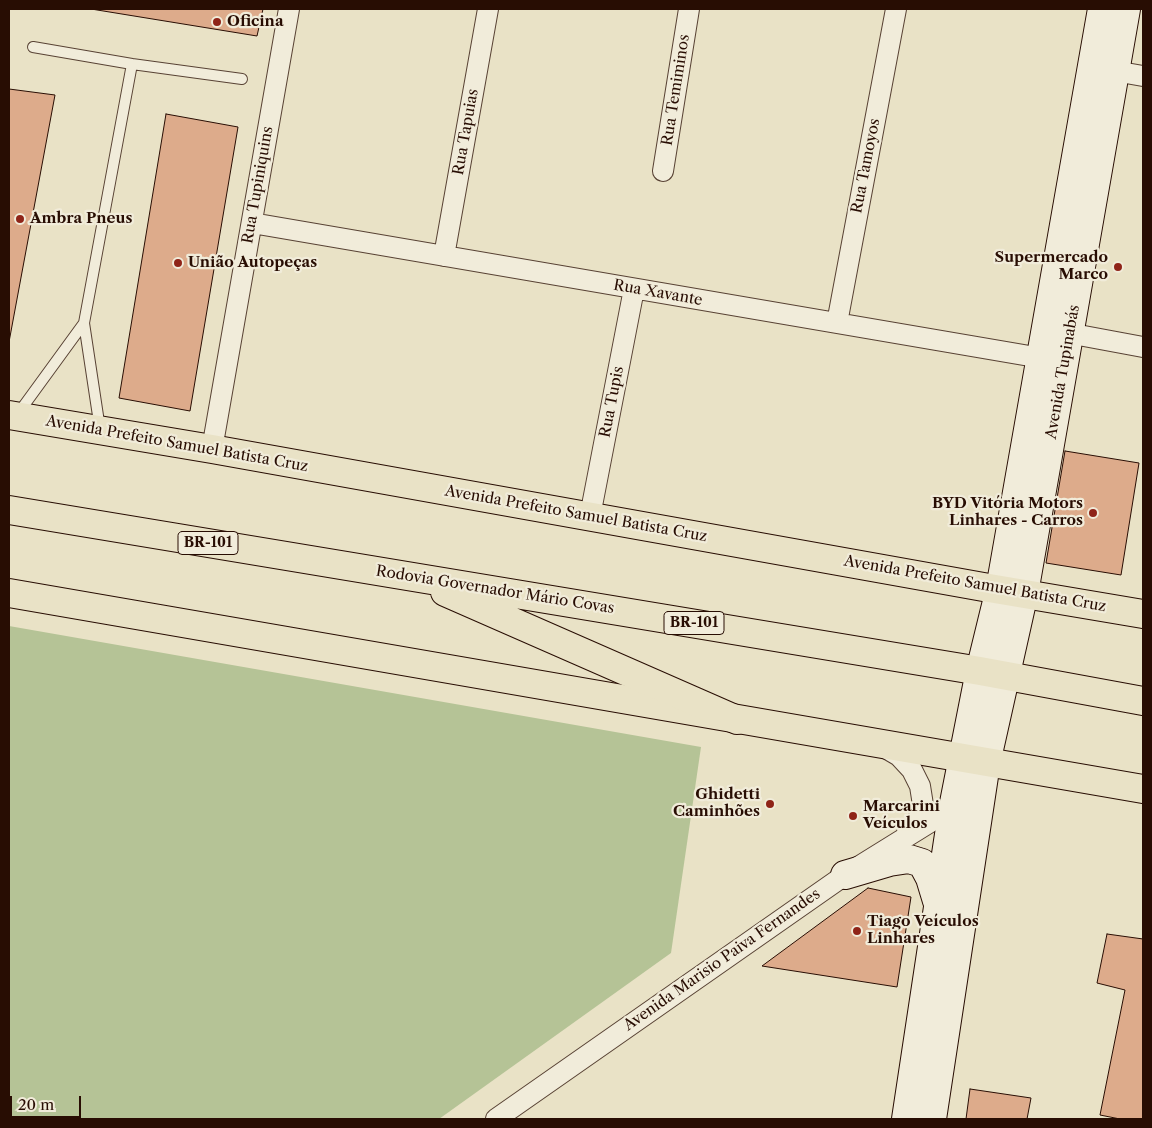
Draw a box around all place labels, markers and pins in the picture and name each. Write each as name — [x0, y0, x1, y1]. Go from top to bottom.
place label: Oficina — [227, 13, 284, 31]
marker: Oficina — [211, 16, 223, 28]
place label: Ambra Pneus — [30, 210, 132, 228]
marker: Ambra Pneus — [14, 213, 26, 225]
place label: Supermercado Marco — [995, 249, 1108, 284]
place label: União Autopeças — [188, 254, 317, 272]
marker: União Autopeças — [172, 257, 184, 269]
marker: Supermercado Marco — [1112, 261, 1124, 273]
place label: BYD Vitória Motors Linhares - Carros — [932, 495, 1083, 530]
marker: BYD Vitória Motors Linhares - Carros — [1087, 507, 1099, 519]
place label: Ghidetti Caminhões — [673, 786, 760, 821]
marker: Ghidetti Caminhões — [764, 798, 776, 810]
place label: Marcarini Veículos — [863, 798, 940, 833]
marker: Marcarini Veículos — [847, 810, 859, 822]
place label: Tiago Veículos Linhares — [867, 913, 979, 948]
marker: Tiago Veículos Linhares — [851, 925, 863, 937]

